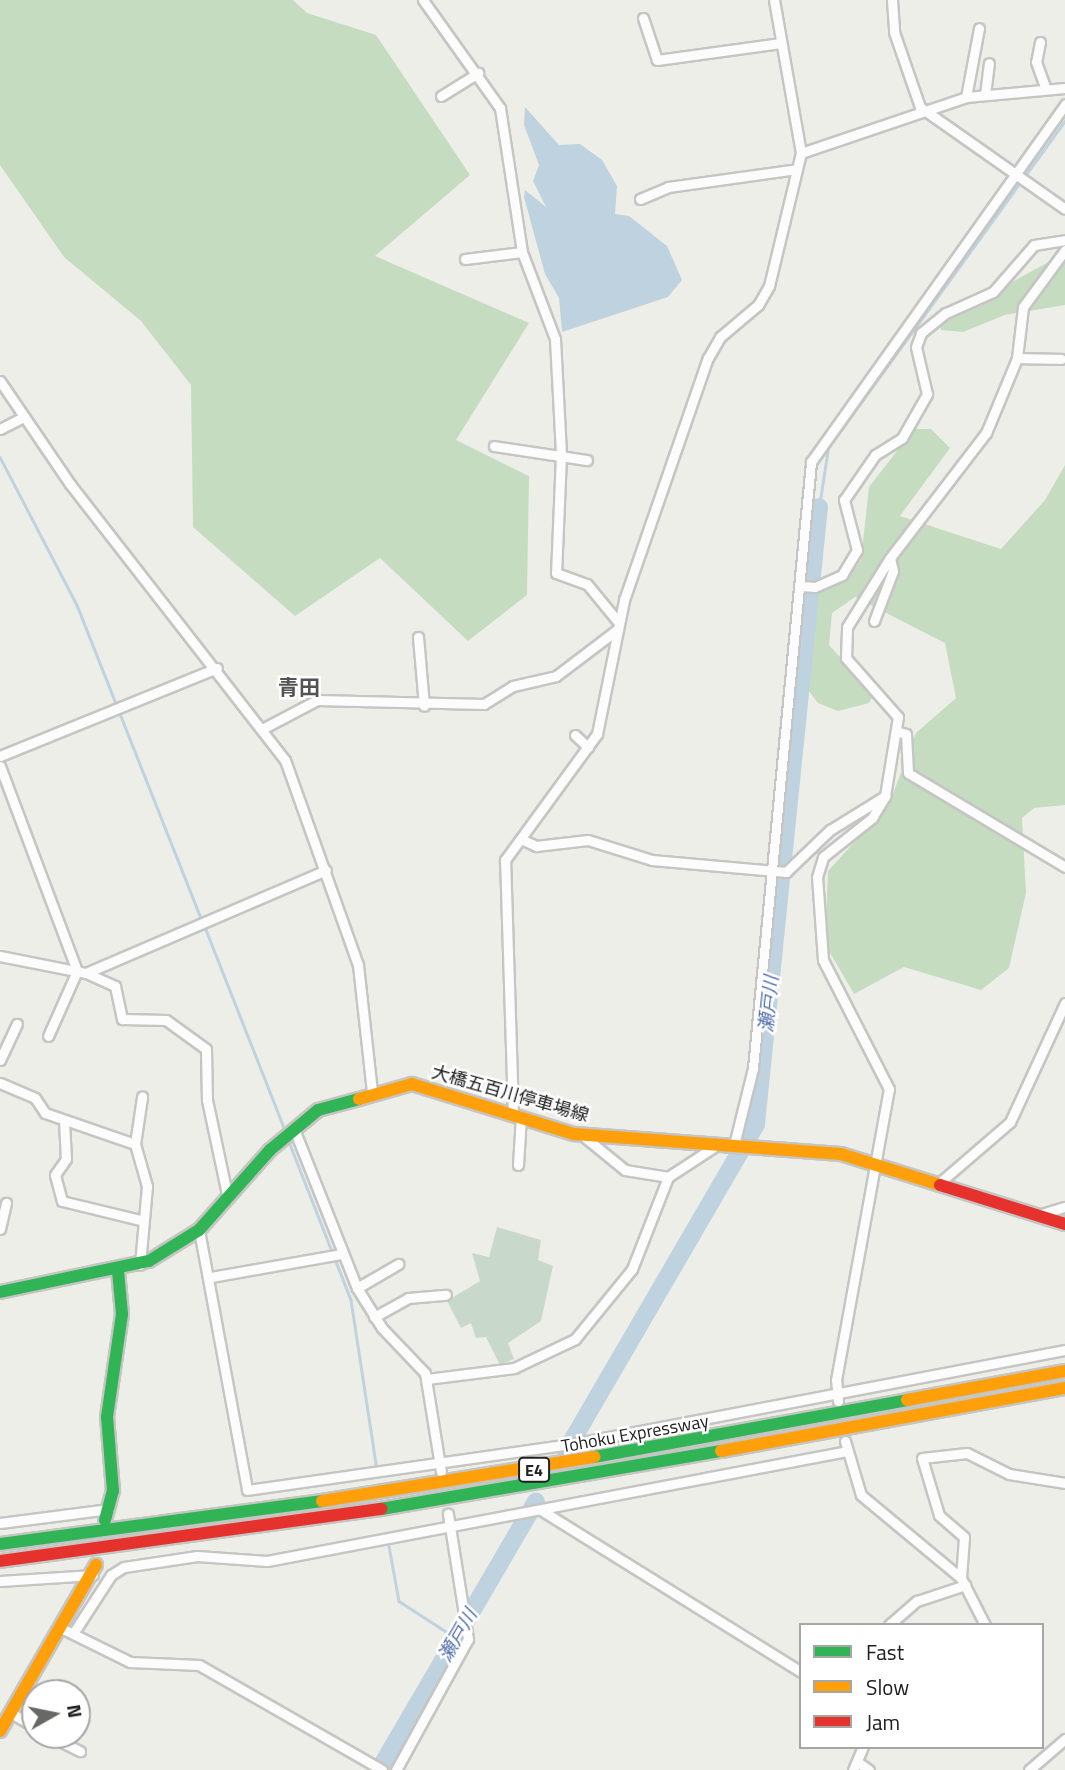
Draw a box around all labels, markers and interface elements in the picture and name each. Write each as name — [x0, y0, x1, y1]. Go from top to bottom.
district label: 青田 — [278, 674, 320, 700]
water label: 瀬戸川 — [754, 974, 782, 1034]
street label: 大橋五百川停車場線 — [429, 1061, 591, 1127]
street label: Tohoku Expressway — [560, 1410, 710, 1458]
road number: E4 — [516, 1458, 552, 1482]
water label: 瀬戸川 — [433, 1605, 481, 1665]
legend — [799, 1623, 1044, 1749]
text: Fast — [866, 1636, 904, 1668]
text: Slow — [866, 1671, 909, 1703]
north arrow — [21, 1679, 91, 1749]
text: N — [60, 1702, 91, 1720]
text: Jam — [866, 1706, 900, 1738]

